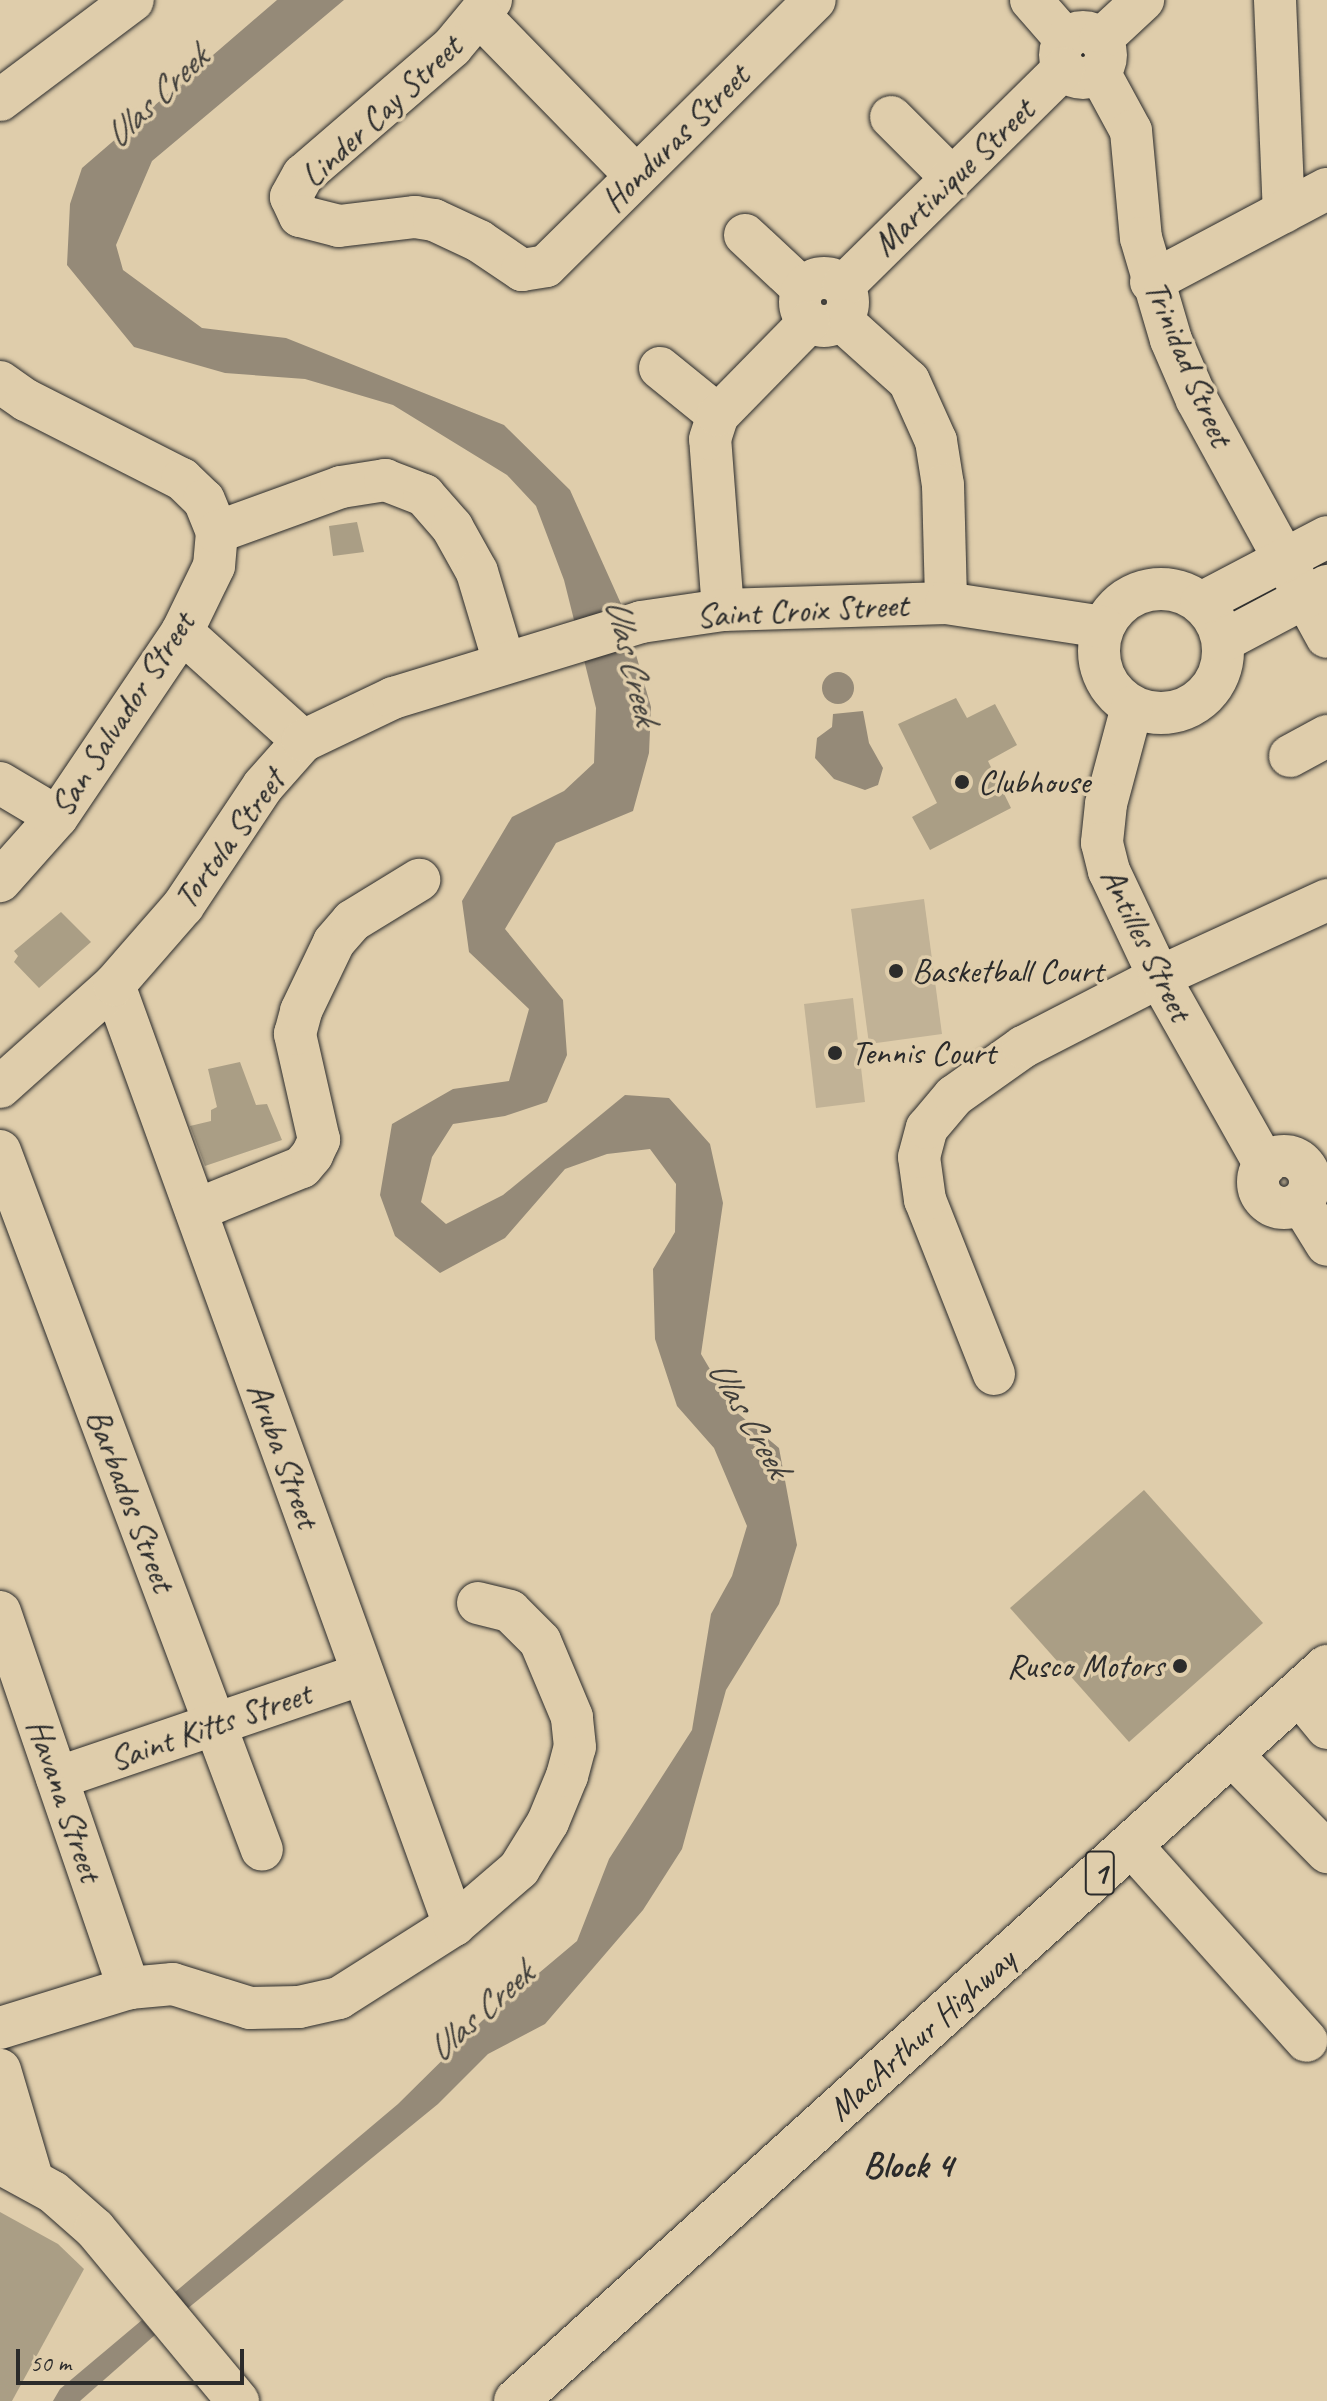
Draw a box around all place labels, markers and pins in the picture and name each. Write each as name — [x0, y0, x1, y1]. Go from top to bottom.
place label: Clubhouse — [978, 762, 1090, 802]
marker: Clubhouse — [953, 773, 971, 791]
place label: Basketball Court — [912, 951, 1103, 991]
marker: Basketball Court — [887, 962, 905, 980]
place label: Tennis Court — [851, 1033, 995, 1073]
marker: Tennis Court — [826, 1044, 844, 1062]
place label: Rusco Motors — [1007, 1646, 1164, 1686]
marker: Rusco Motors — [1171, 1657, 1189, 1675]

